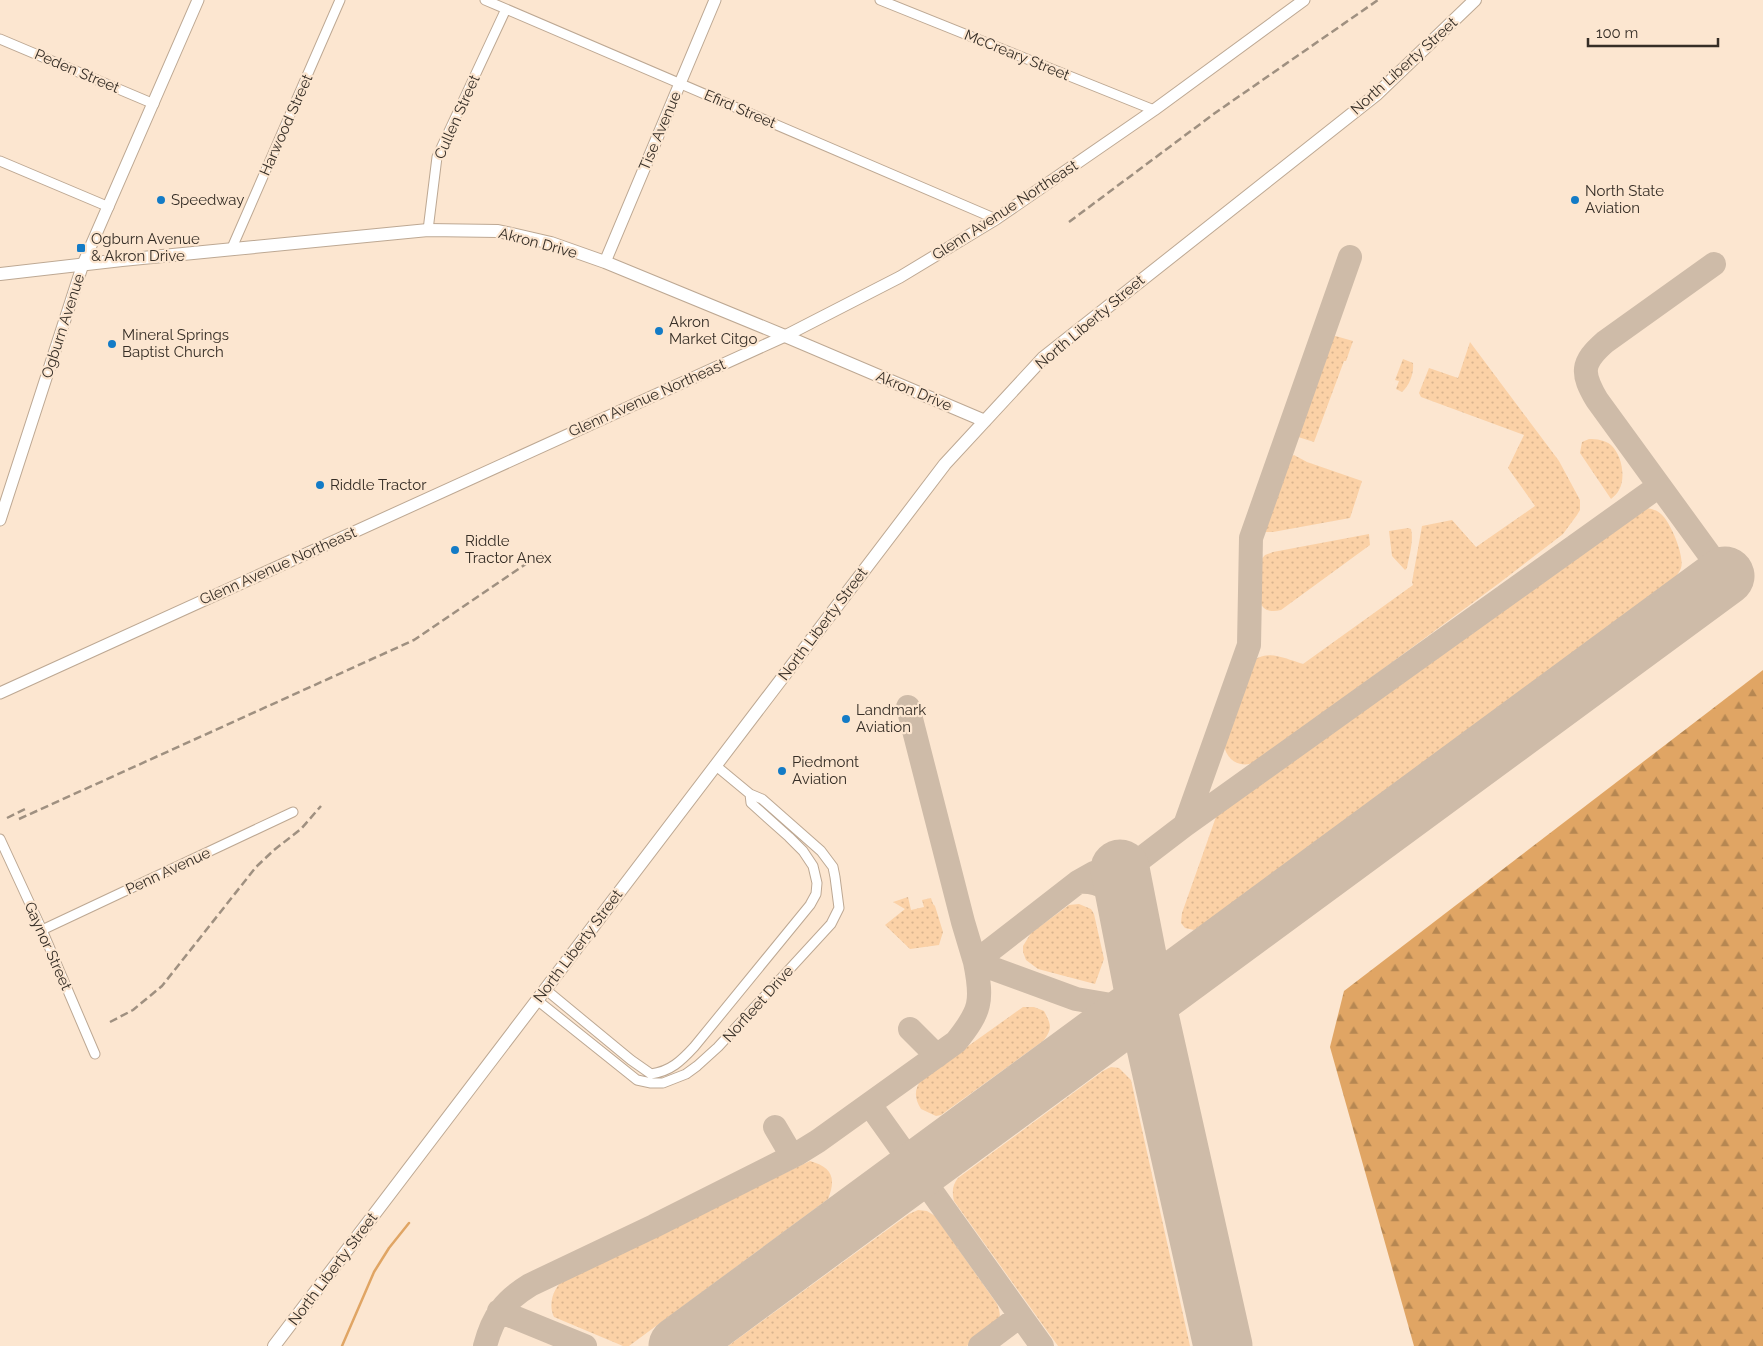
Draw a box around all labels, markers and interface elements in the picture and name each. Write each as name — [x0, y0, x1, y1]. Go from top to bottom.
street label: North Liberty Street — [1347, 14, 1461, 118]
scale bar — [1588, 15, 1718, 47]
text: 100 m — [1596, 24, 1638, 42]
street label: McCreary Street — [962, 26, 1072, 84]
street label: Peden Street — [32, 45, 122, 97]
street label: Harwood Street — [256, 72, 316, 178]
street label: Cullen Street — [430, 72, 484, 162]
street label: Efird Street — [701, 86, 779, 132]
street label: Tise Avenue — [635, 88, 685, 173]
street label: Glenn Avenue Northeast — [929, 156, 1081, 264]
place label: North State Aviation — [1585, 182, 1664, 217]
place label: Speedway — [171, 191, 244, 209]
marker: Speedway — [155, 194, 167, 206]
marker: North State Aviation — [1569, 194, 1581, 206]
street label: Akron Drive — [497, 224, 579, 262]
place label: Ogburn Avenue & Akron Drive — [91, 230, 200, 265]
marker: Ogburn Avenue & Akron Drive — [75, 242, 87, 254]
street label: Ogburn Avenue — [38, 271, 88, 380]
street label: North Liberty Street — [1032, 271, 1148, 373]
place label: Akron Market Citgo — [669, 313, 757, 348]
marker: Akron Market Citgo — [653, 325, 665, 337]
place label: Mineral Springs Baptist Church — [122, 326, 229, 361]
marker: Mineral Springs Baptist Church — [106, 338, 118, 350]
street label: Glenn Avenue Northeast — [566, 355, 728, 441]
street label: Akron Drive — [873, 367, 955, 415]
place label: Riddle Tractor — [330, 476, 427, 494]
marker: Riddle Tractor — [314, 479, 326, 491]
street label: Glenn Avenue Northeast — [197, 523, 359, 609]
place label: Riddle Tractor Anex — [465, 532, 552, 567]
marker: Riddle Tractor Anex — [449, 544, 461, 556]
street label: North Liberty Street — [775, 564, 871, 684]
place label: Landmark Aviation — [856, 701, 926, 736]
marker: Landmark Aviation — [840, 713, 852, 725]
place label: Piedmont Aviation — [792, 753, 859, 788]
marker: Piedmont Aviation — [776, 765, 788, 777]
street label: Penn Avenue — [123, 843, 213, 898]
street label: North Liberty Street — [530, 886, 626, 1006]
street label: Gaynor Street — [20, 899, 76, 993]
street label: Norfleet Drive — [719, 962, 797, 1046]
street label: North Liberty Street — [285, 1209, 381, 1329]

